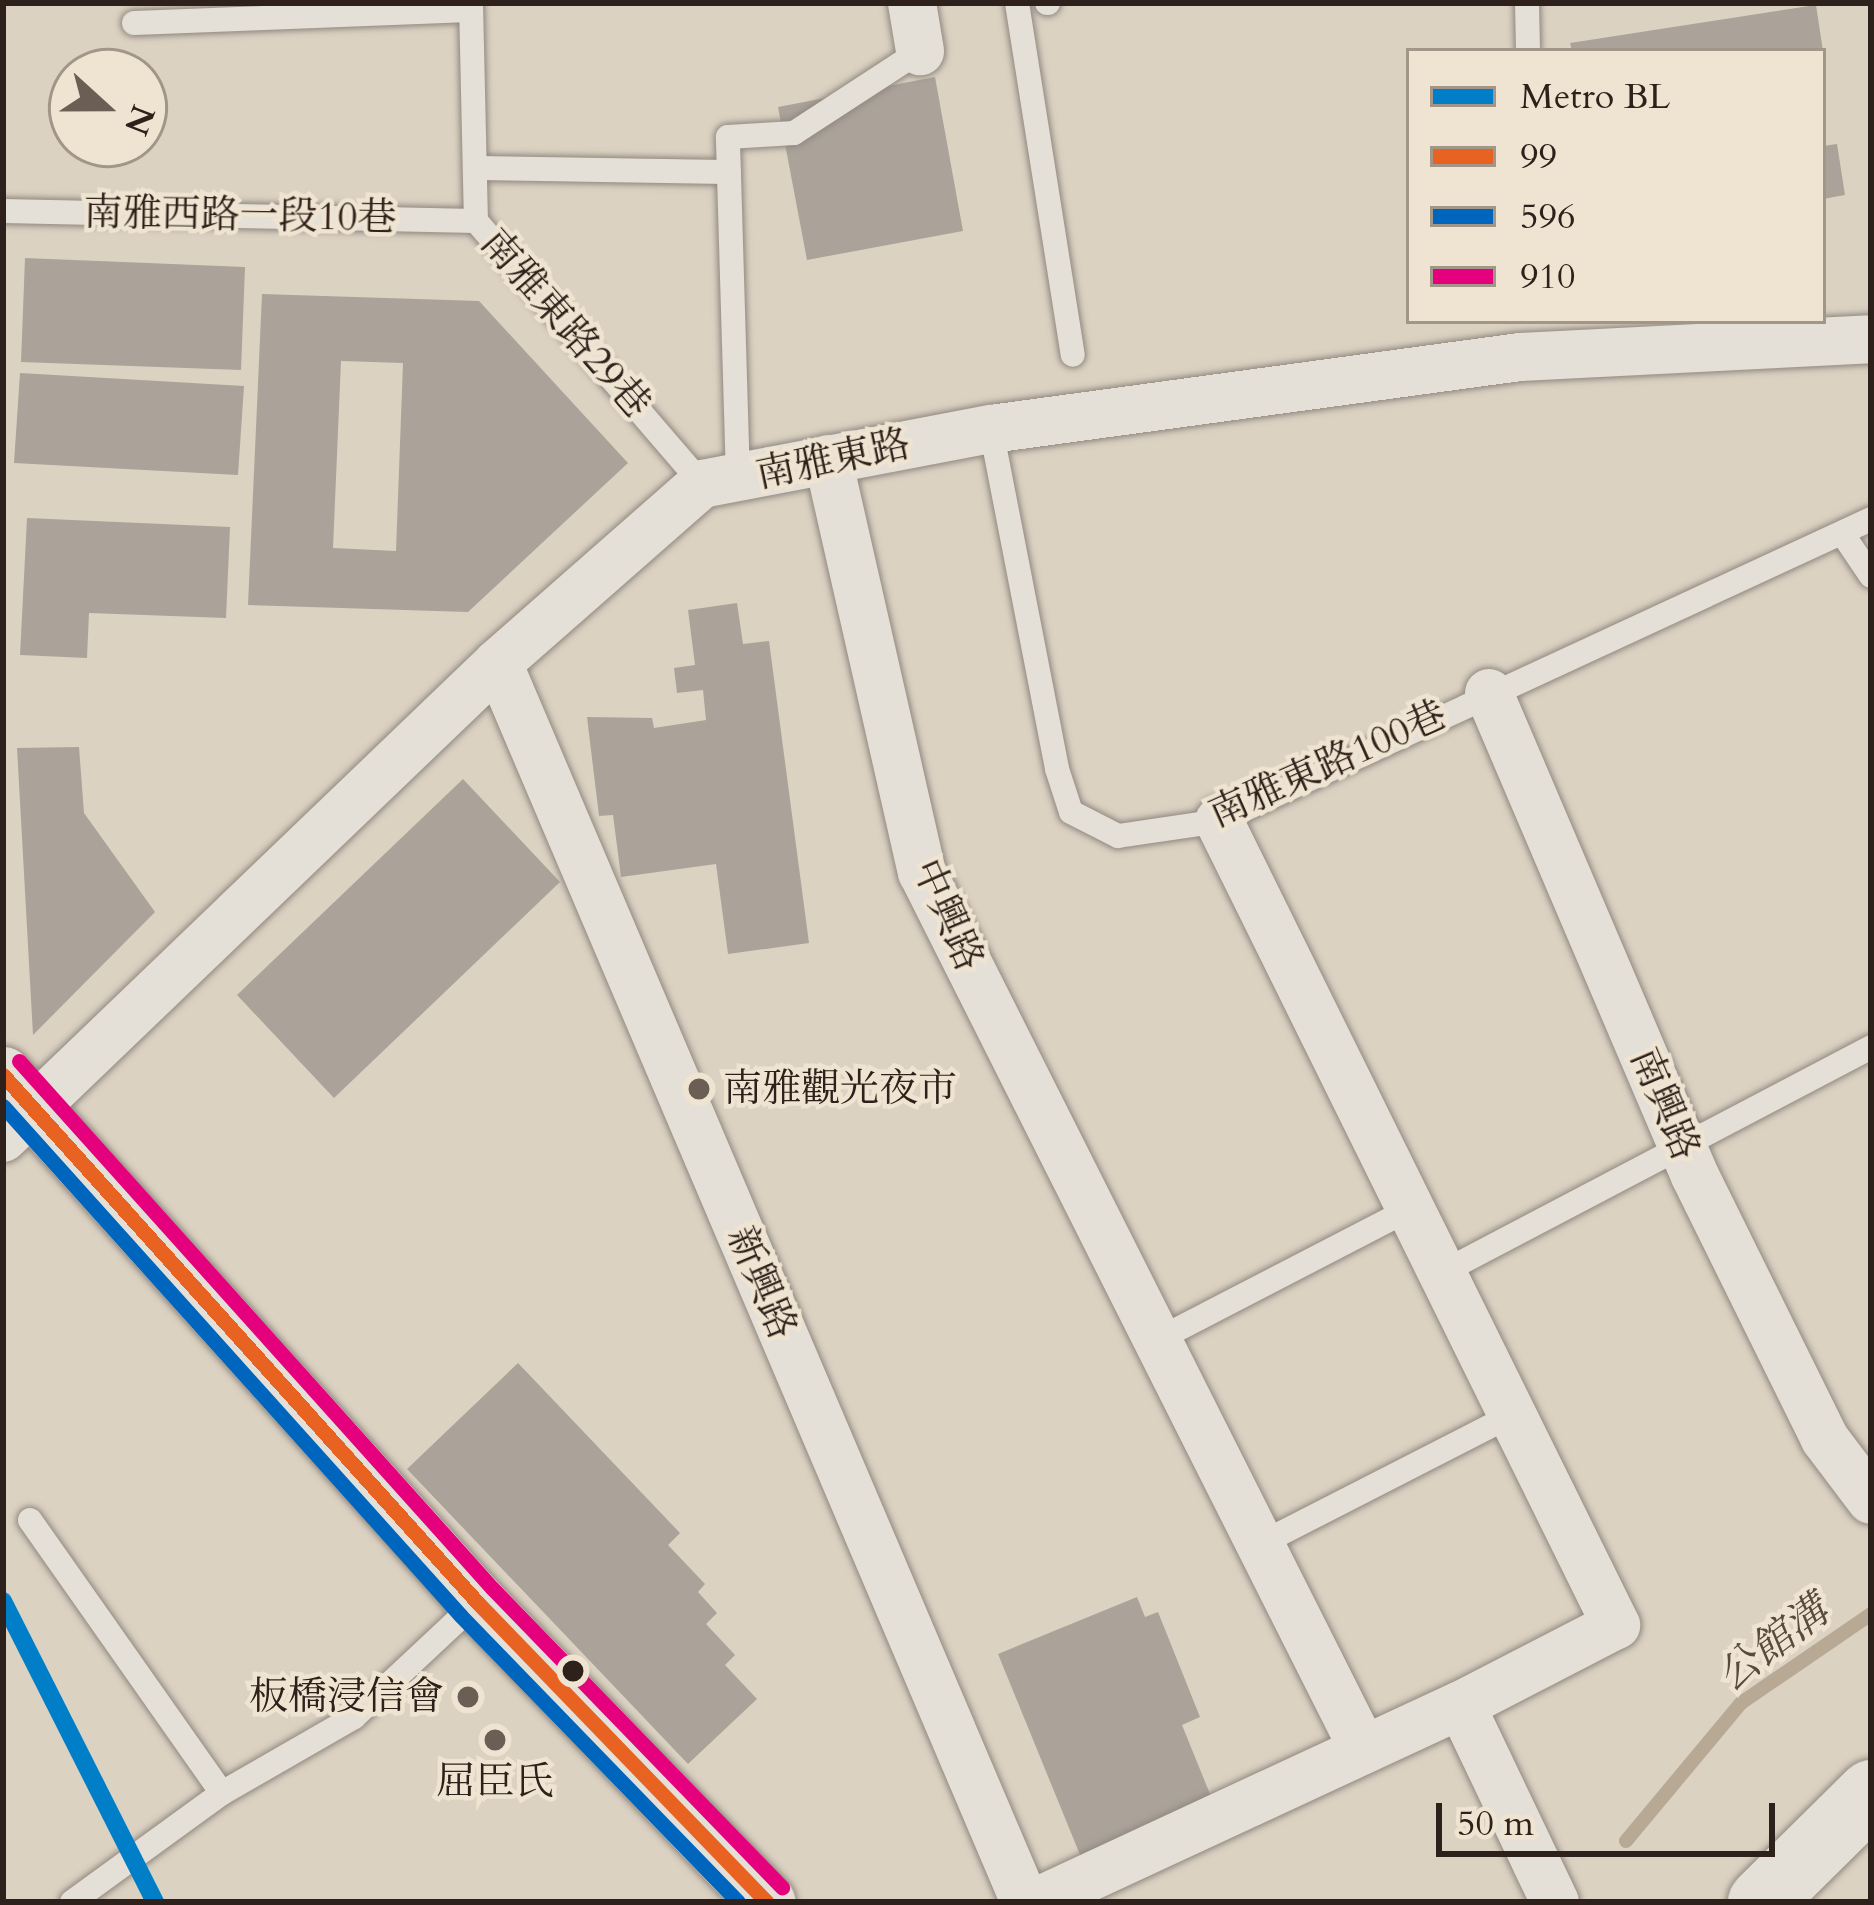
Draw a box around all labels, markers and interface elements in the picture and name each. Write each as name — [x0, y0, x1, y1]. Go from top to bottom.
north arrow — [48, 48, 168, 168]
legend — [1406, 48, 1826, 324]
text: Metro BL — [1520, 72, 1670, 121]
text: N — [113, 99, 165, 141]
text: 99 — [1520, 132, 1557, 181]
street label: 南雅西路一段10巷 — [83, 190, 397, 242]
text: 596 — [1520, 192, 1575, 241]
street label: 南雅東路29巷 — [470, 220, 660, 428]
text: 910 — [1520, 252, 1575, 301]
street label: 南雅東路 — [752, 421, 914, 499]
street label: 南雅東路100巷 — [1202, 692, 1454, 838]
street label: 中興路 — [902, 852, 992, 978]
street label: 南興路 — [1620, 1041, 1708, 1167]
place label: 南雅觀光夜市 — [723, 1066, 957, 1112]
marker: 南雅觀光夜市 — [686, 1076, 712, 1102]
street label: 新興路 — [717, 1220, 805, 1346]
water label: 公館溝 — [1708, 1586, 1838, 1702]
unlabelled marker — [562, 1660, 584, 1682]
place label: 板橋浸信會 — [249, 1674, 444, 1720]
marker: 板橋浸信會 — [455, 1684, 481, 1710]
marker: 屈臣氏 — [482, 1727, 508, 1753]
place label: 屈臣氏 — [437, 1759, 553, 1805]
scale bar — [1442, 1779, 1781, 1853]
text: 50 m — [1457, 1799, 1534, 1848]

